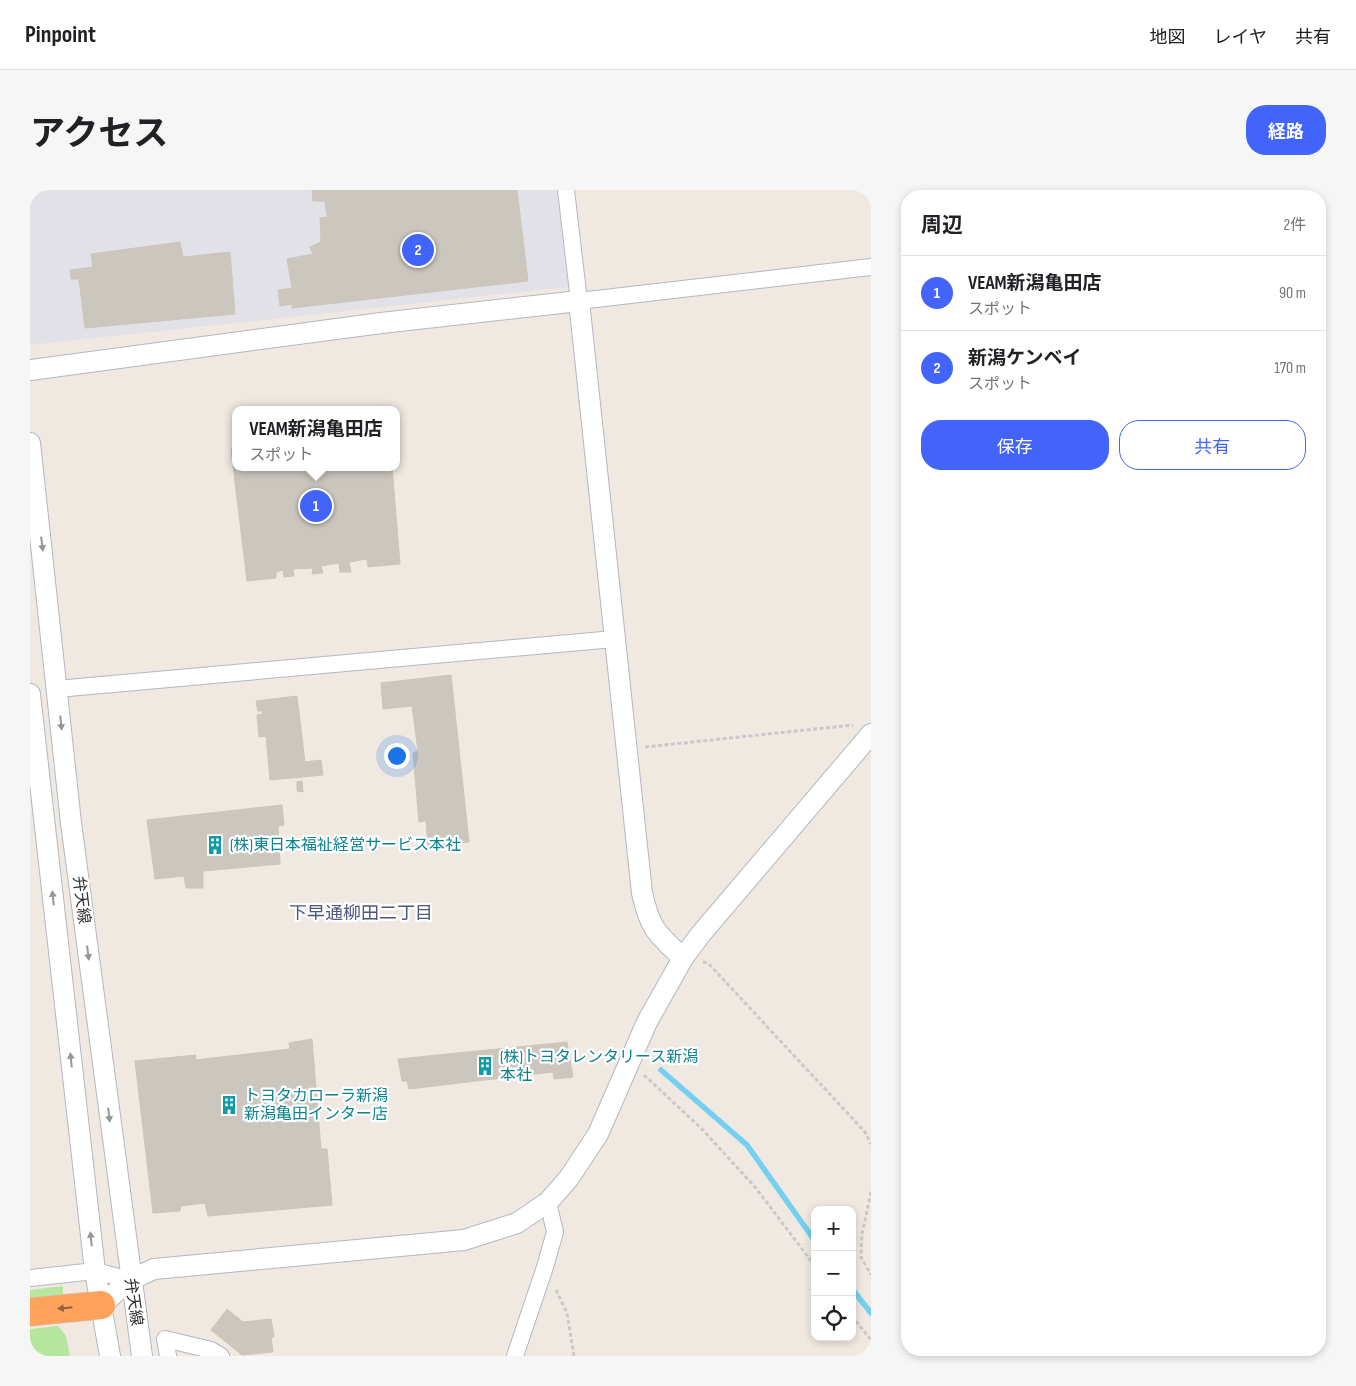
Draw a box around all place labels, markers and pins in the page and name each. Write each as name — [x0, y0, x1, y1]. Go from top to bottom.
pin: 2 — [402, 231, 434, 269]
pin: 1 — [300, 487, 332, 525]
building icon: (株)東日本福祉経営サービス本社 — [204, 834, 226, 856]
place label: (株)東日本福祉経営サービス本社 — [230, 836, 461, 855]
place label: (株)トヨタレンタリース新潟 本社 — [500, 1048, 698, 1085]
building icon: (株)トヨタレンタリース新潟 本社 — [474, 1055, 496, 1077]
place label: トヨタカローラ新潟 新潟亀田インター店 — [244, 1087, 388, 1124]
building icon: トヨタカローラ新潟 新潟亀田インター店 — [218, 1094, 240, 1116]

